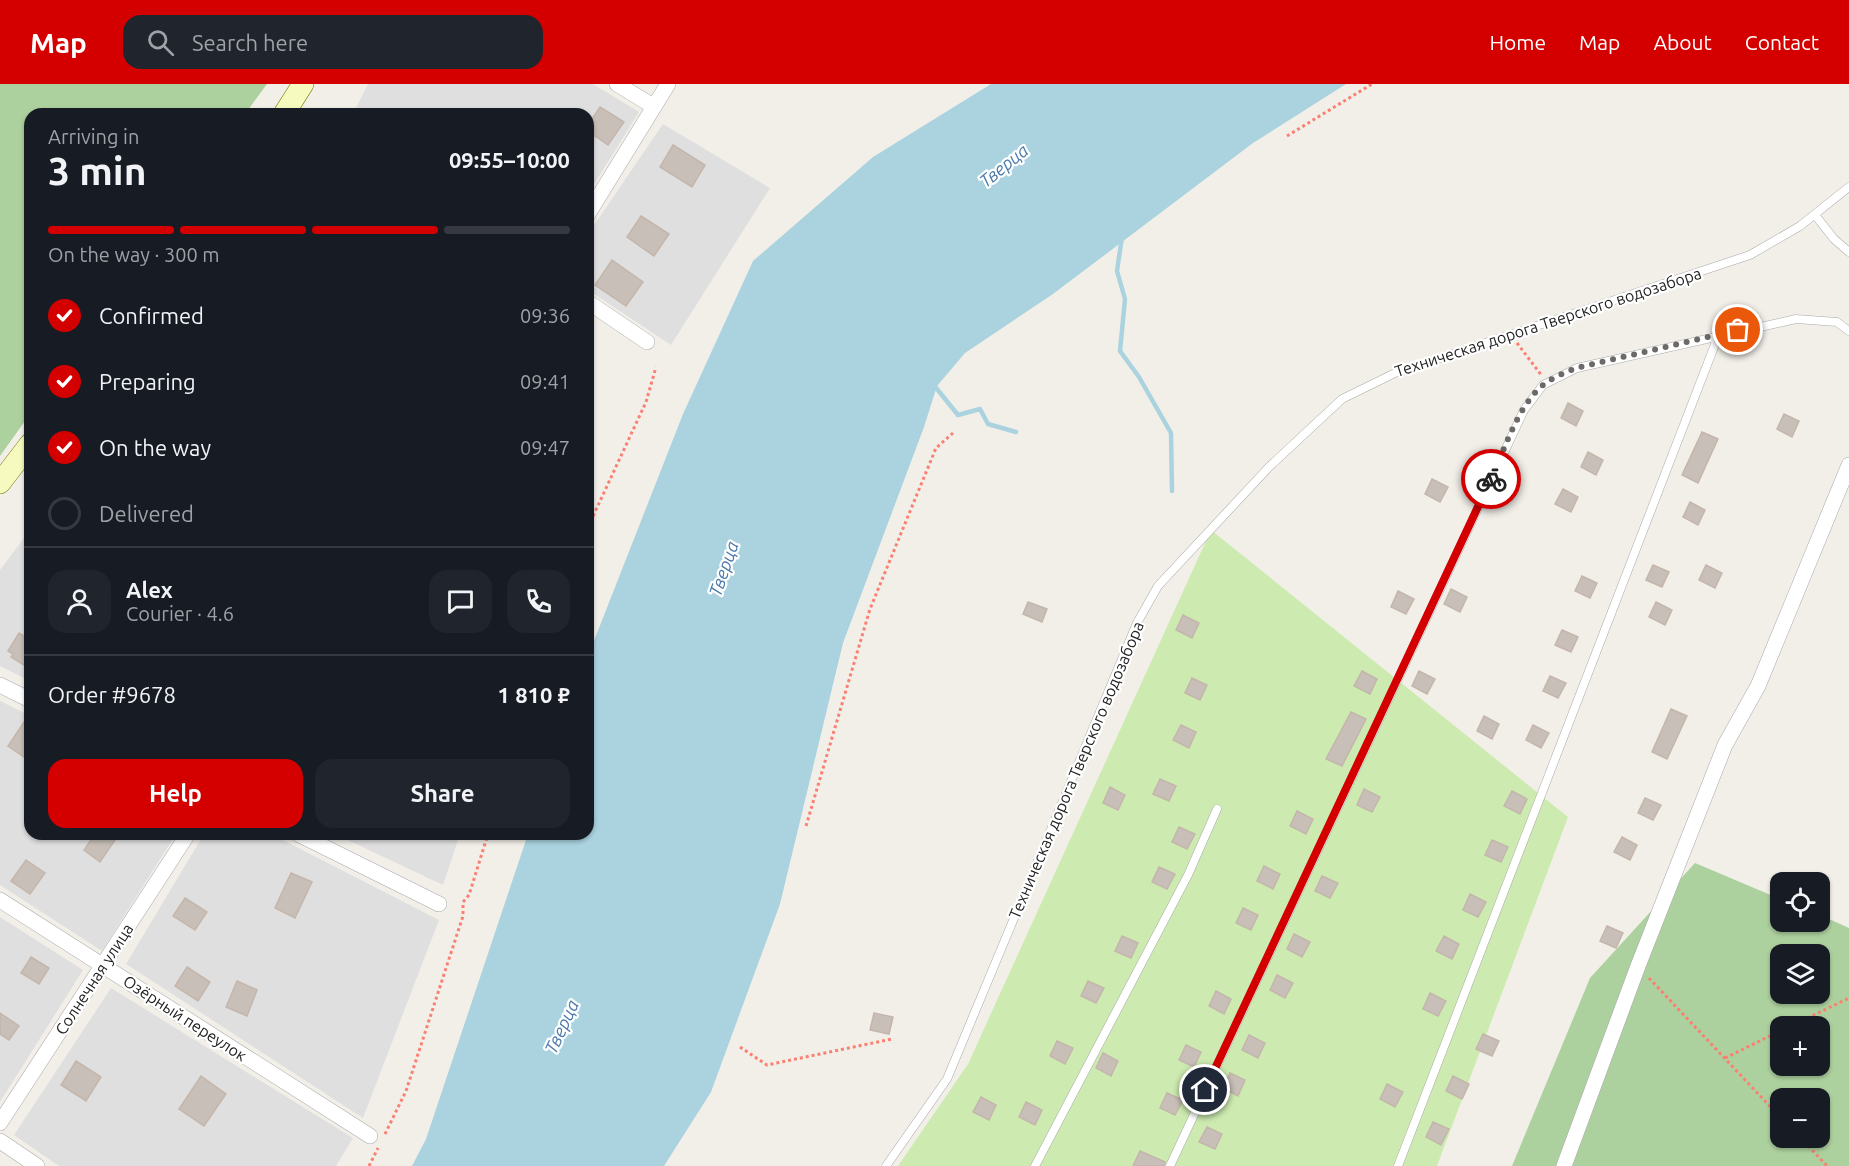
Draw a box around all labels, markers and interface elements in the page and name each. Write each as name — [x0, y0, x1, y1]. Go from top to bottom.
search box — [123, 15, 543, 69]
icon: search — [144, 26, 177, 59]
text: Map — [30, 27, 87, 58]
text: Search here — [192, 30, 308, 55]
text: Home — [1489, 30, 1546, 54]
text: Map — [1579, 30, 1620, 54]
text: About — [1653, 30, 1712, 54]
text: Contact — [1745, 30, 1819, 54]
text: Arriving in — [48, 125, 139, 148]
water label: Тверца — [975, 139, 1032, 191]
text: 09:55–10:00 — [449, 147, 570, 172]
text: 3 min — [48, 149, 147, 192]
text: On the way · 300 m — [48, 243, 220, 266]
street label: Техническая дорога Тверского водозабора — [1392, 264, 1704, 380]
icon: check — [48, 299, 81, 332]
text: Confirmed — [99, 303, 204, 328]
text: 09:36 — [520, 304, 570, 327]
pin — [1712, 304, 1763, 355]
icon: bag — [1721, 313, 1754, 346]
icon: check — [48, 365, 81, 398]
text: Preparing — [99, 369, 196, 394]
text: 09:41 — [520, 370, 570, 393]
icon: check — [48, 431, 81, 464]
text: On the way — [99, 435, 211, 460]
text: 09:47 — [520, 436, 570, 459]
courier — [1461, 449, 1521, 509]
icon: bike — [1475, 463, 1508, 496]
text: Delivered — [99, 501, 194, 526]
water label: Тверца — [704, 538, 742, 599]
button: person — [48, 570, 111, 633]
button: chat — [429, 570, 492, 633]
button: phone — [507, 570, 570, 633]
text: Alex — [126, 577, 173, 602]
text: Courier · 4.6 — [126, 602, 234, 625]
street label: Техническая дорога Тверского водозабора — [1005, 619, 1147, 921]
text: Order #9678 — [48, 682, 176, 707]
text: 1 810 ₽ — [498, 682, 570, 707]
button: Help — [48, 759, 303, 828]
button: Share — [315, 759, 570, 828]
map controls — [1770, 872, 1830, 1148]
button: locate — [1770, 872, 1830, 932]
street label: Солнечная улица — [51, 920, 137, 1038]
button: layers — [1770, 944, 1830, 1004]
street label: Озёрный переулок — [120, 971, 250, 1065]
water label: Тверца — [540, 996, 582, 1057]
button: + — [1770, 1016, 1830, 1076]
pin — [1179, 1064, 1230, 1115]
icon: home — [1188, 1073, 1221, 1106]
button: − — [1770, 1088, 1830, 1148]

